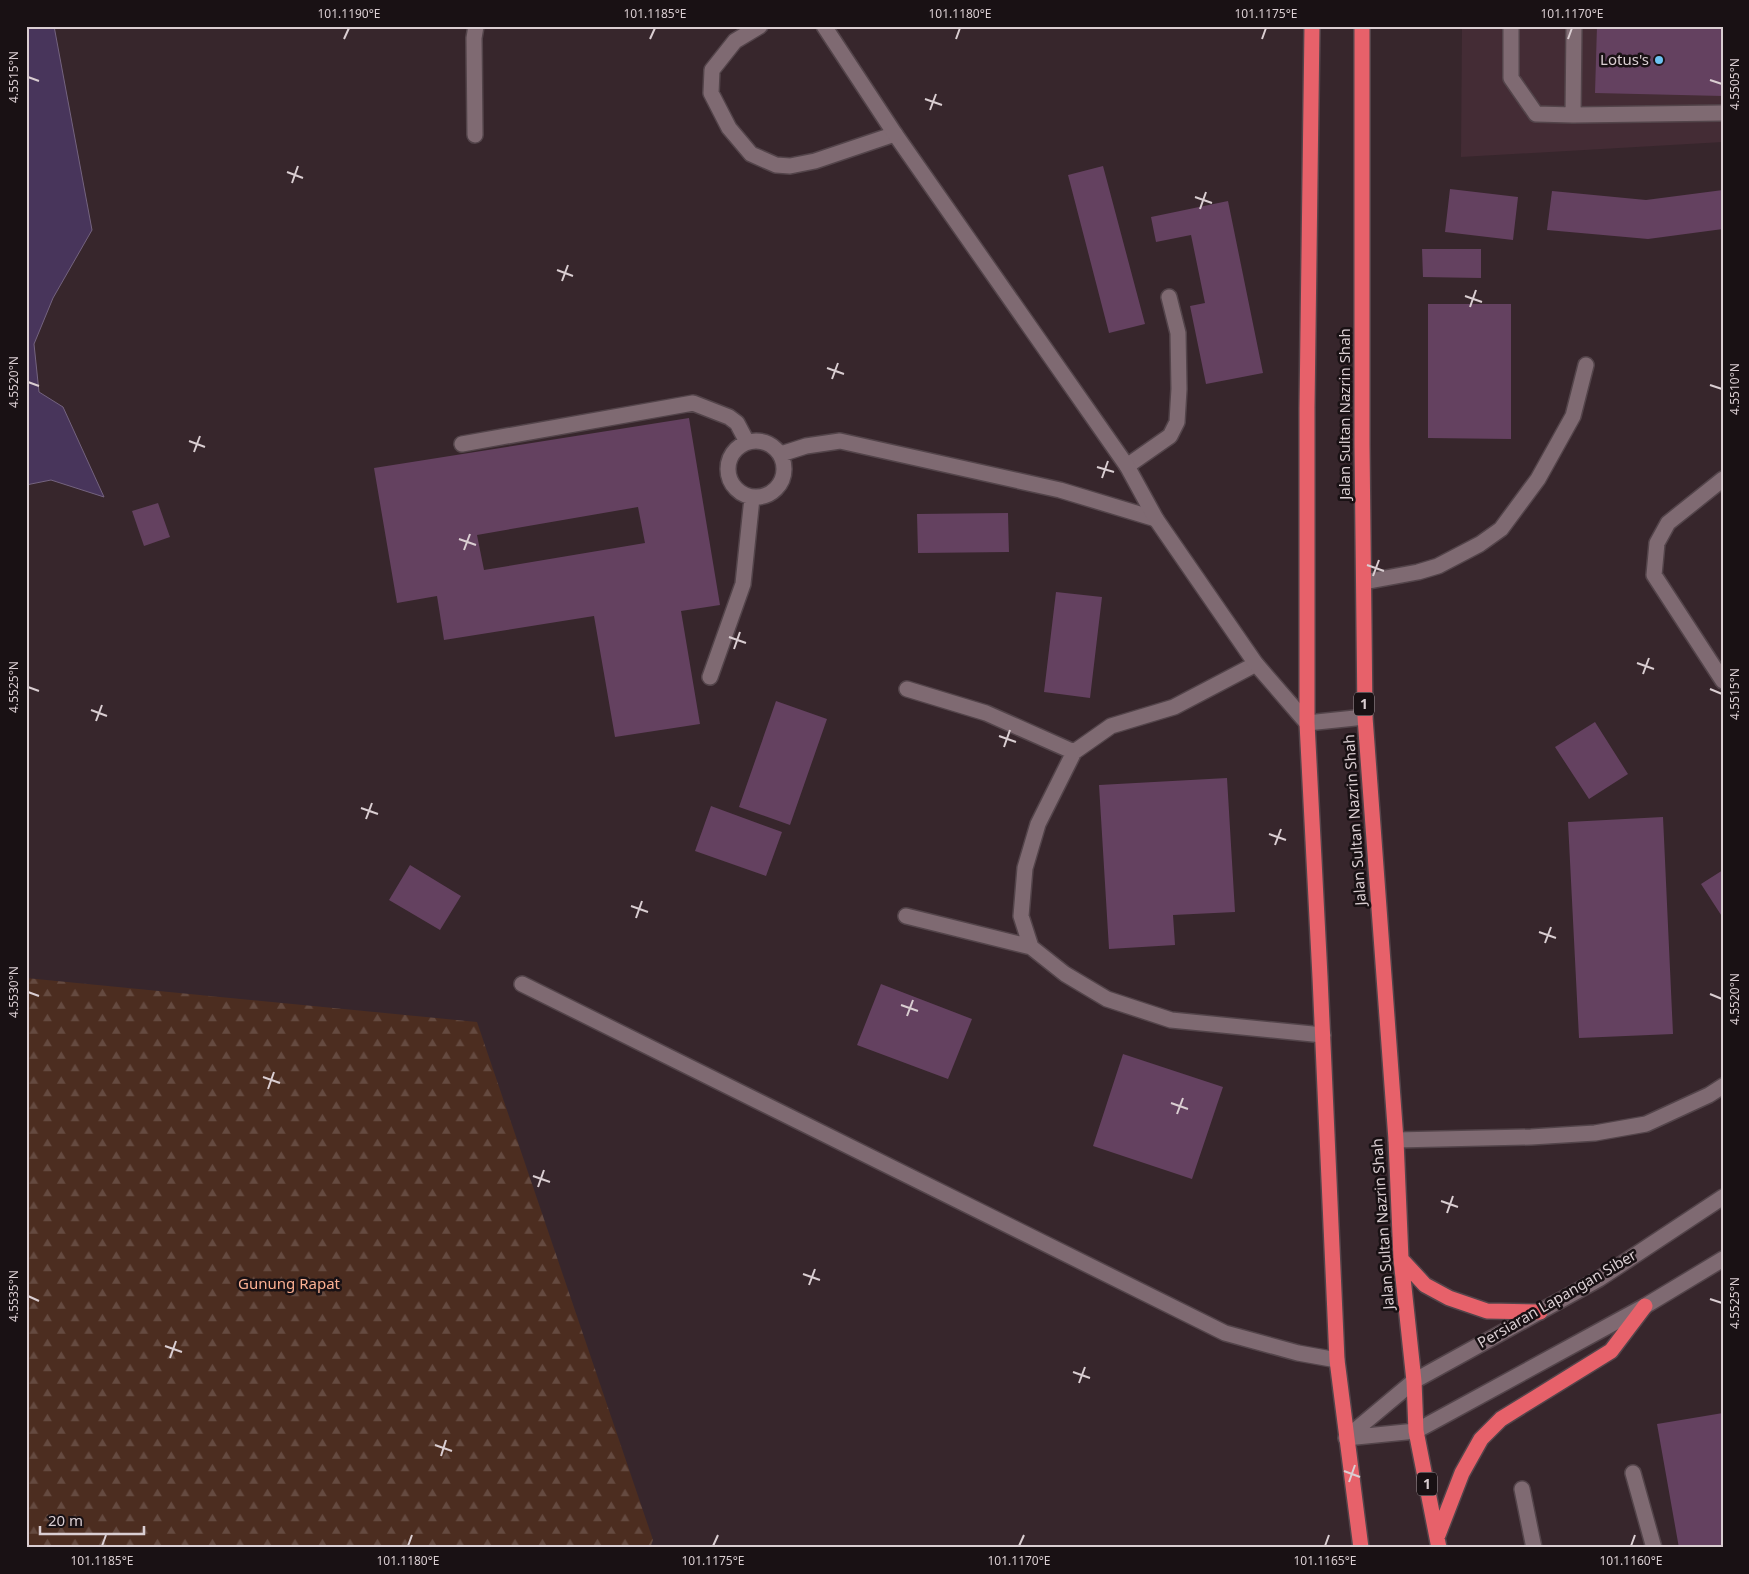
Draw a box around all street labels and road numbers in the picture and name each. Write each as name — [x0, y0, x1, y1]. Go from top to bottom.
street label: Jalan Sultan Nazrin Shah — [1334, 328, 1354, 502]
road number: 1 — [1354, 692, 1374, 716]
street label: Jalan Sultan Nazrin Shah — [1338, 734, 1370, 908]
street label: Jalan Sultan Nazrin Shah — [1366, 1138, 1398, 1312]
street label: Persiaran Lapangan Siber — [1473, 1244, 1640, 1352]
road number: 1 — [1417, 1472, 1437, 1496]

